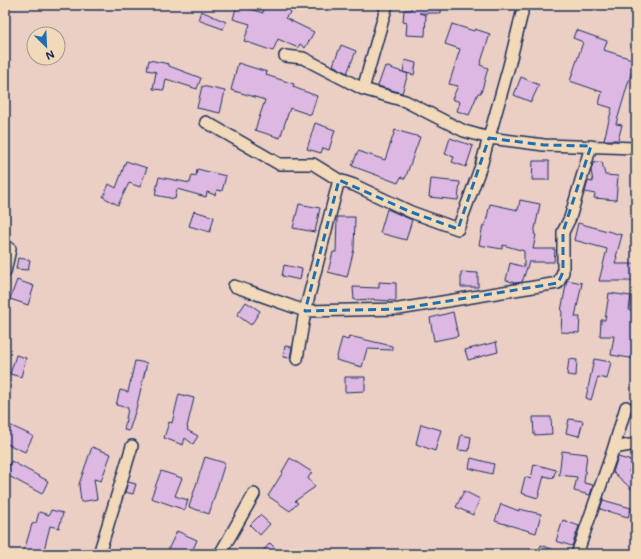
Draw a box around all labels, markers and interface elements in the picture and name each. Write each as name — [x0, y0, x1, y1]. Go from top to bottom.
north arrow — [26, 26, 66, 66]
text: N — [43, 47, 57, 64]

